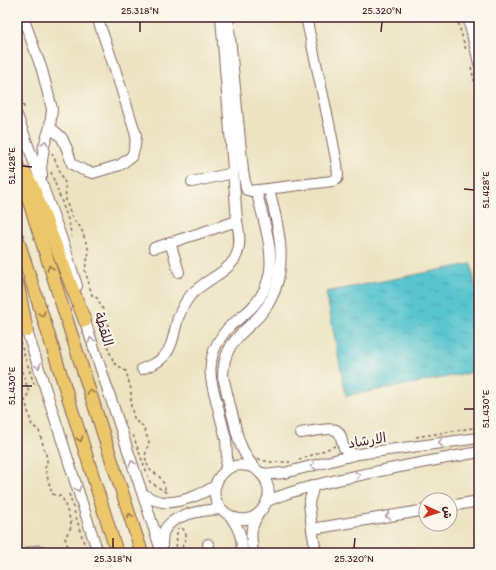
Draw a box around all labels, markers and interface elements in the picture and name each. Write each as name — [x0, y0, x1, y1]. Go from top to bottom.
text: 25.318°N — [121, 4, 159, 17]
text: 25.320°N — [362, 4, 402, 17]
one-way arrow — [41, 140, 49, 146]
text: 51.428°E — [5, 147, 18, 185]
text: 51.428°E — [479, 171, 492, 209]
one-way arrow — [46, 265, 55, 272]
street label: اللقطة — [90, 310, 117, 348]
one-way arrow — [37, 311, 46, 318]
one-way arrow — [87, 336, 96, 343]
one-way arrow — [33, 362, 42, 369]
text: 51.430°E — [5, 366, 18, 405]
one-way arrow — [86, 389, 94, 396]
text: 51.430°E — [479, 389, 492, 428]
street label: الارشاد — [347, 429, 387, 452]
one-way arrow — [76, 435, 84, 442]
one-way arrow — [437, 438, 443, 447]
one-way arrow — [129, 459, 137, 466]
one-way arrow — [309, 461, 316, 470]
one-way arrow — [355, 471, 362, 479]
one-way arrow — [73, 486, 82, 493]
north arrow — [418, 492, 458, 532]
text: ش — [441, 506, 454, 519]
one-way arrow — [384, 512, 391, 520]
one-way arrow — [126, 513, 134, 520]
text: 25.318°N — [94, 552, 132, 565]
text: 25.320°N — [334, 552, 374, 565]

